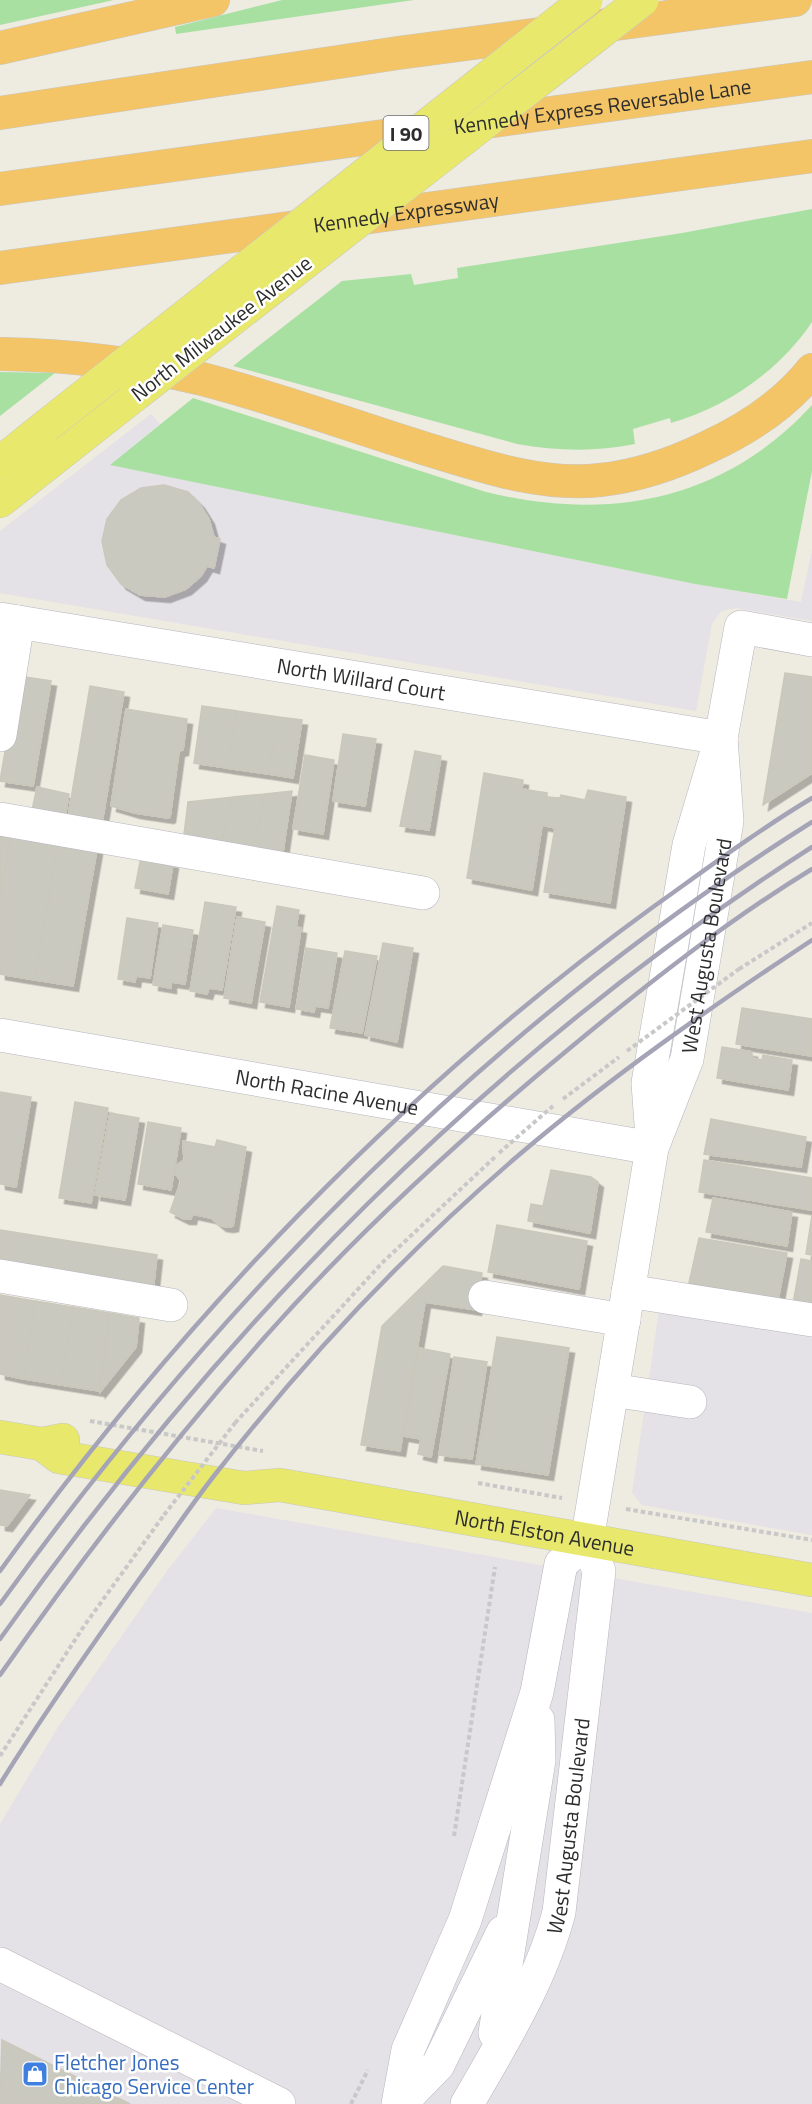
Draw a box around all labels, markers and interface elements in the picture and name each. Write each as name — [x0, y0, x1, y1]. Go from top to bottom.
street label: Kennedy Express Reversable Lane — [451, 70, 753, 142]
road number: I 90 — [384, 116, 428, 150]
street label: Kennedy Expressway — [311, 183, 501, 241]
street label: North Milwaukee Avenue — [124, 247, 318, 409]
street label: North Willard Court — [275, 649, 448, 708]
street label: West Augusta Boulevard — [672, 836, 740, 1056]
street label: North Racine Avenue — [233, 1060, 421, 1123]
street label: North Elston Avenue — [452, 1501, 637, 1564]
street label: West Augusta Boulevard — [537, 1716, 598, 1938]
place label: Fletcher Jones Chicago Service Center — [54, 2046, 254, 2102]
shop icon: Fletcher Jones Chicago Service Center — [20, 2059, 50, 2089]

